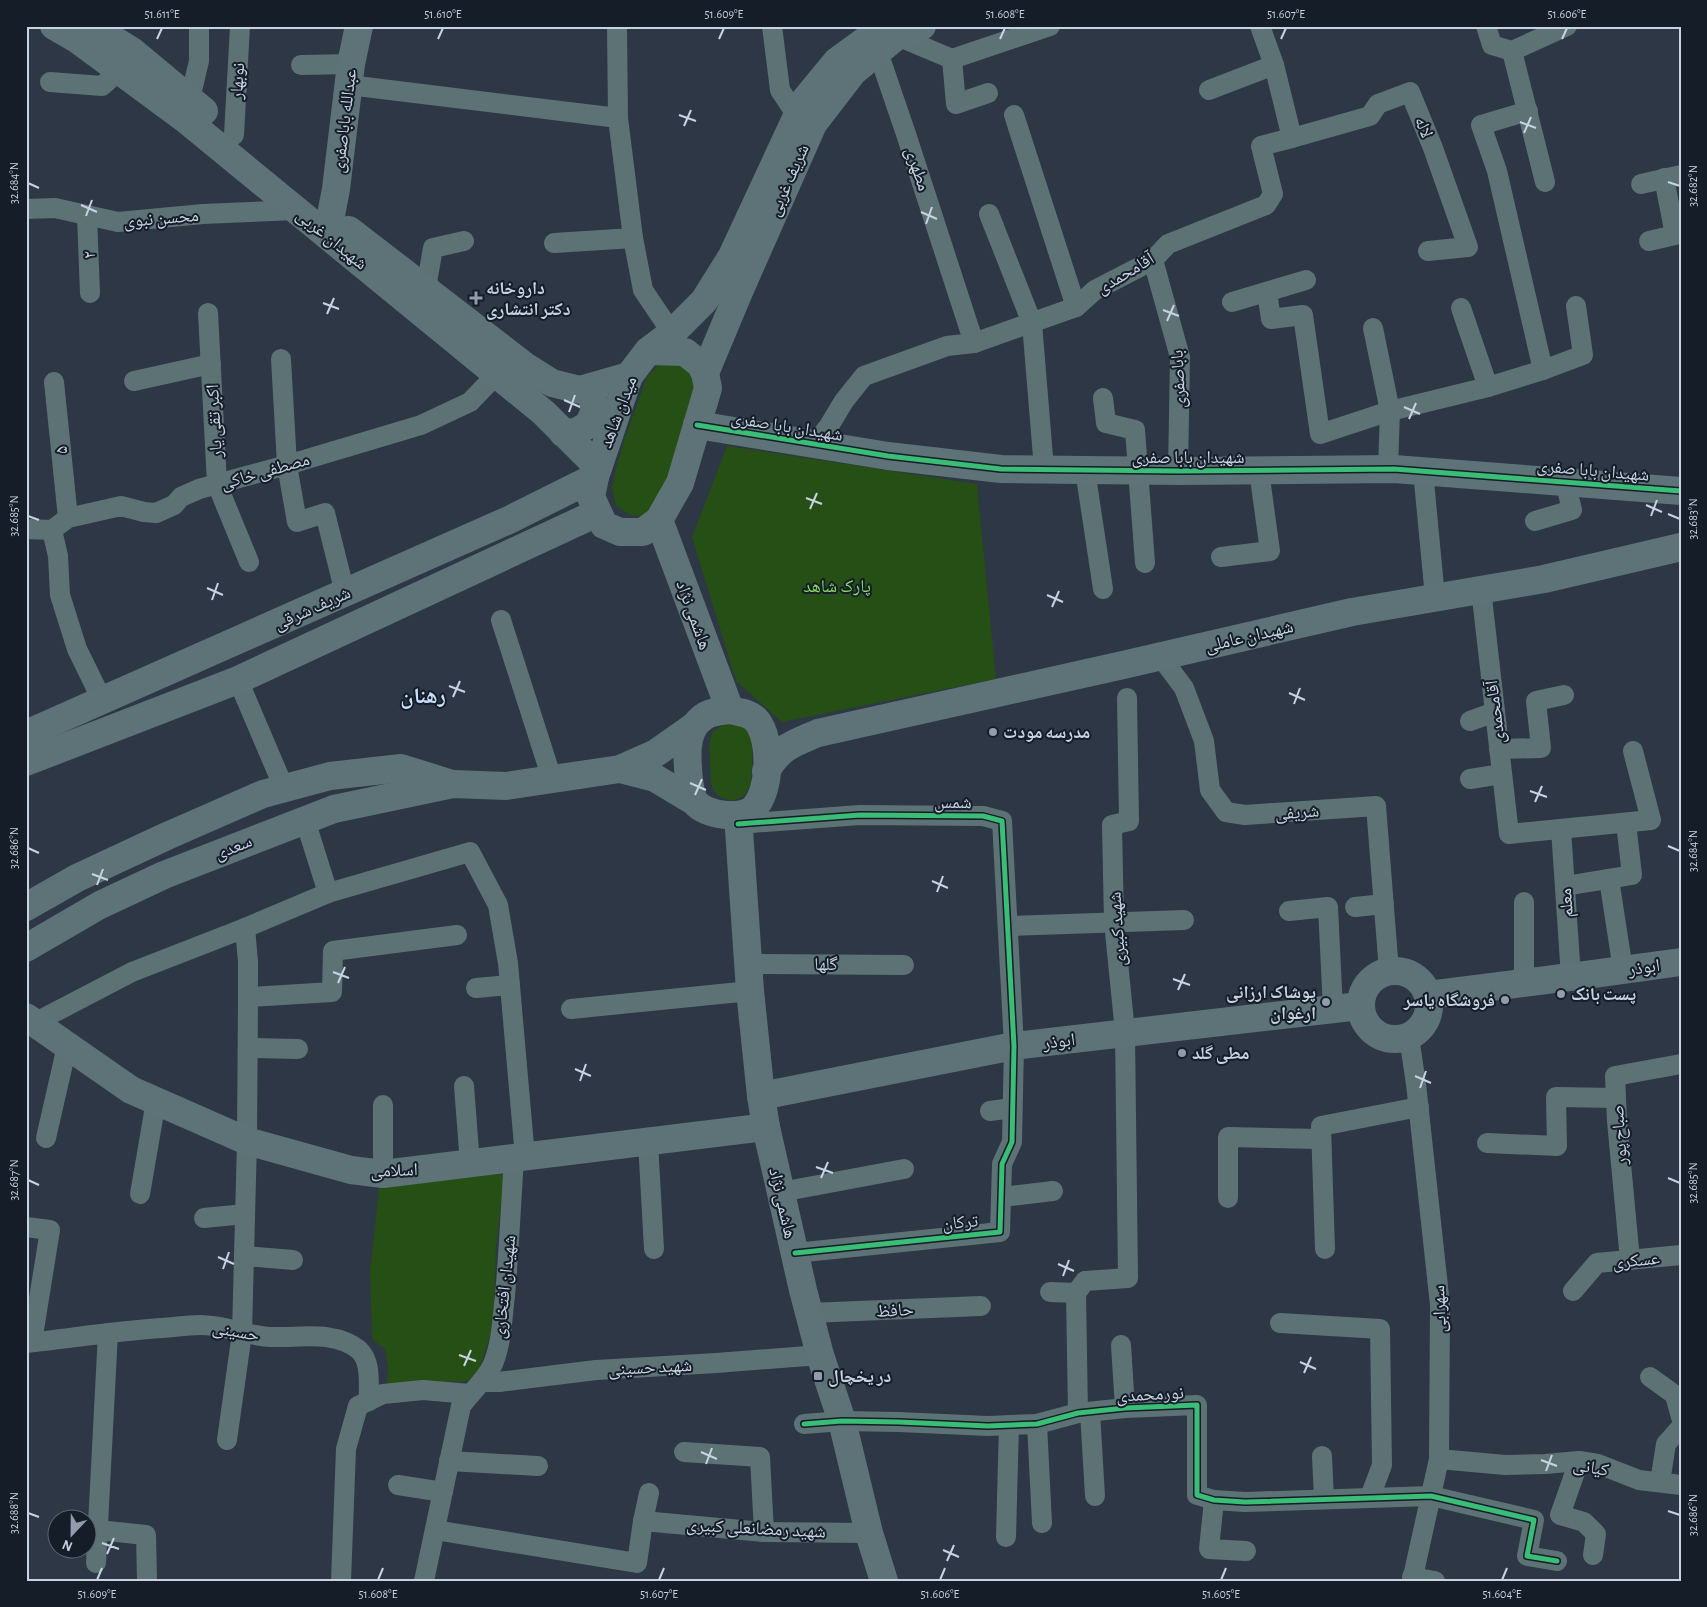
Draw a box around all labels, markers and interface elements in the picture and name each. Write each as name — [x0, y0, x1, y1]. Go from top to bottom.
text: 51.611°E — [144, 8, 180, 20]
text: 51.610°E — [424, 8, 462, 20]
text: 51.609°E — [705, 8, 744, 20]
text: 51.608°E — [986, 8, 1025, 20]
text: 51.607°E — [1267, 8, 1305, 20]
text: 51.606°E — [1548, 8, 1587, 20]
street label: نوبهار — [228, 62, 249, 101]
street label: عبدالله باباصفری — [330, 68, 361, 174]
street label: لاله — [1411, 114, 1435, 141]
street label: شریف غربی — [765, 142, 814, 219]
street label: مطهری — [901, 145, 933, 194]
text: 32.684°N — [8, 162, 20, 204]
text: 32.682°N — [1687, 165, 1699, 207]
street label: شهیدان غربی — [292, 206, 370, 274]
street label: محسن نبوی — [123, 207, 200, 232]
street label: آقامحمدی — [1093, 248, 1158, 299]
street label: ۲ — [81, 251, 99, 259]
place label: داروخانه دکتر انتشاری — [486, 280, 571, 320]
marker: داروخانه دکتر انتشاری — [470, 292, 482, 304]
street label: باباصفری — [1168, 349, 1191, 409]
street label: میدان شاهد — [597, 374, 642, 451]
street label: اکبر تقی یار — [204, 384, 227, 459]
street label: شهیدان بابا صفری — [729, 409, 844, 446]
street label: ۵ — [53, 445, 71, 455]
street label: شهیدان بابا صفری — [1131, 449, 1245, 468]
street label: مصطفی خاکی — [219, 451, 312, 494]
street label: شهیدان بابا صفری — [1536, 457, 1650, 486]
text: 32.685°N — [8, 495, 20, 537]
text: 32.683°N — [1687, 498, 1699, 540]
street label: هاشمی نژاد — [671, 578, 714, 653]
park label: پارک شاهد — [803, 578, 871, 597]
street label: شریف شرقی — [271, 584, 354, 635]
street label: شهیدان عاملی — [1203, 618, 1295, 657]
street label: آقامحمدی — [1481, 679, 1510, 745]
district label: رهنان — [400, 685, 446, 709]
place label: مدرسه مودت — [1003, 724, 1090, 742]
marker: مدرسه مودت — [987, 726, 999, 738]
street label: شمس — [934, 794, 972, 813]
street label: شریفی — [1274, 802, 1320, 825]
text: 32.686°N — [8, 827, 20, 869]
text: 32.684°N — [1687, 830, 1699, 872]
street label: سعدی — [212, 832, 255, 864]
street label: معلم — [1557, 887, 1579, 918]
street label: شهید کبیری — [1106, 891, 1131, 967]
street label: گلها — [814, 956, 838, 974]
street label: ابوذر — [1626, 957, 1661, 980]
place label: پوشاک ارزانی ارغوان — [1226, 984, 1316, 1024]
place label: پست بانک — [1571, 986, 1636, 1005]
marker: پست بانک — [1555, 988, 1567, 1000]
place label: فروشگاه یاسر — [1403, 991, 1495, 1010]
marker: فروشگاه یاسر — [1499, 994, 1511, 1006]
marker: پوشاک ارزانی ارغوان — [1320, 996, 1332, 1008]
street label: ابوذر — [1041, 1031, 1076, 1054]
place label: مطی گلد — [1192, 1044, 1249, 1064]
marker: مطی گلد — [1176, 1047, 1188, 1059]
street label: صباح پور — [1609, 1104, 1633, 1166]
text: 32.687°N — [8, 1159, 20, 1201]
street label: اسلامی — [370, 1161, 418, 1182]
text: 32.685°N — [1687, 1162, 1699, 1204]
street label: هاشمی نژاد — [764, 1166, 799, 1241]
street label: ترکان — [941, 1212, 979, 1235]
street label: شهیدان افتخاری — [491, 1234, 520, 1340]
street label: عسکری — [1611, 1250, 1661, 1273]
street label: سهرابی — [1430, 1285, 1451, 1333]
street label: حافظ — [876, 1301, 914, 1321]
street label: حسینی — [211, 1319, 261, 1346]
street label: شهید حسینی — [608, 1357, 693, 1380]
place label: در یخچال — [828, 1368, 892, 1387]
marker: در یخچال — [812, 1370, 824, 1382]
street label: نورمحمدی — [1116, 1384, 1184, 1407]
street label: کیانی — [1571, 1456, 1611, 1481]
text: 32.688°N — [8, 1492, 20, 1534]
text: 32.686°N — [1687, 1494, 1699, 1536]
north arrow — [48, 1510, 98, 1560]
street label: شهید رمضانعلی کبیری — [685, 1516, 826, 1543]
text: N — [60, 1537, 75, 1553]
text: 51.609°E — [78, 1588, 117, 1600]
text: 51.608°E — [359, 1588, 398, 1600]
text: 51.607°E — [640, 1588, 678, 1600]
text: 51.606°E — [921, 1588, 960, 1600]
text: 51.605°E — [1202, 1588, 1240, 1600]
text: 51.604°E — [1483, 1588, 1522, 1600]

